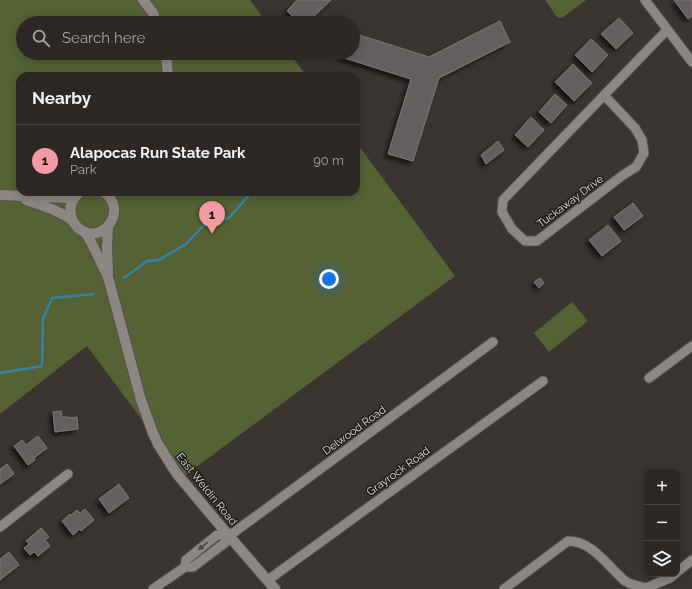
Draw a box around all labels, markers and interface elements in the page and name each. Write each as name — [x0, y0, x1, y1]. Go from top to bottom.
search box — [16, 16, 360, 60]
icon: search — [30, 27, 52, 49]
text: Search here — [62, 29, 145, 47]
text: Nearby — [32, 88, 91, 108]
text: Alapocas Run State Park — [70, 144, 245, 162]
text: 1 — [42, 153, 48, 168]
text: 90 m — [313, 153, 344, 168]
text: Park — [70, 162, 97, 177]
street label: Tuckaway Drive — [535, 172, 606, 230]
pin: 1 — [199, 201, 225, 234]
your location — [319, 269, 339, 289]
street label: Delwood Road — [320, 403, 389, 458]
street label: Grayrock Road — [364, 444, 432, 499]
street label: East Weldin Road — [174, 451, 240, 528]
map controls — [644, 469, 680, 577]
button: + — [644, 469, 680, 505]
button: − — [644, 505, 680, 541]
one-way arrow — [198, 541, 209, 550]
button: layers — [644, 541, 680, 577]

